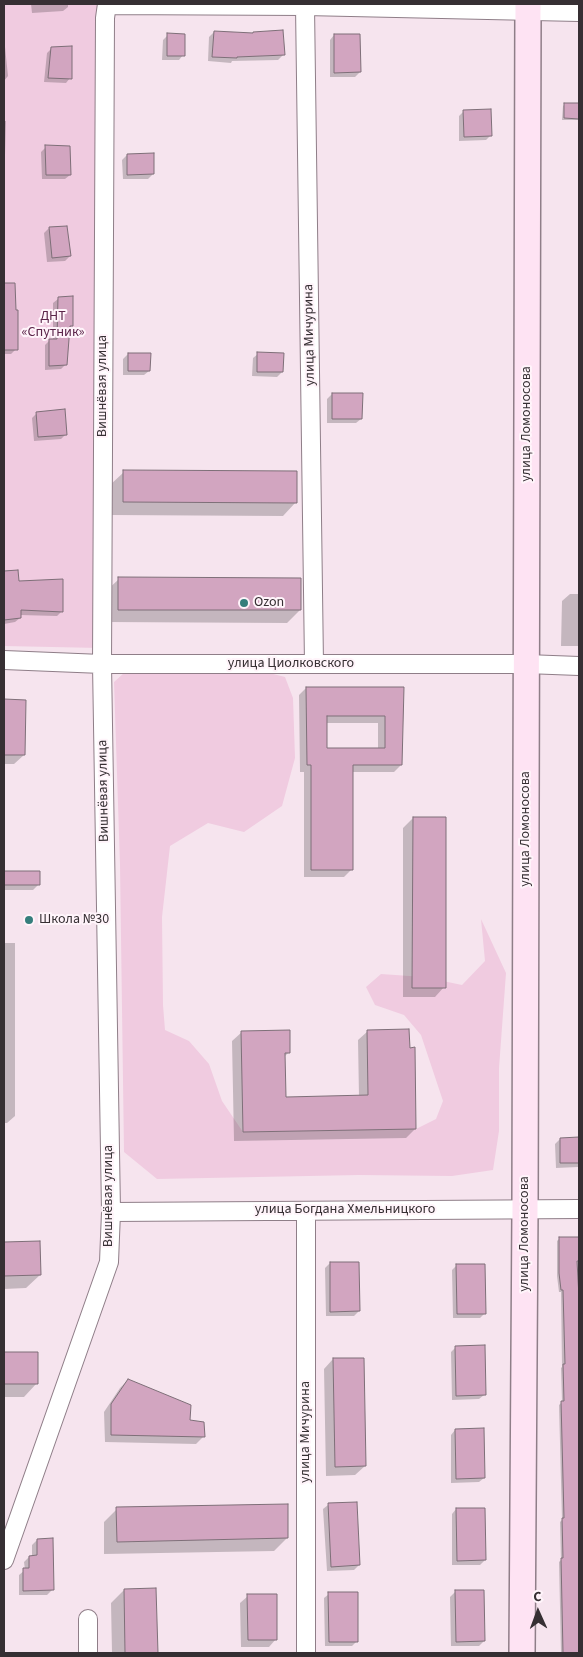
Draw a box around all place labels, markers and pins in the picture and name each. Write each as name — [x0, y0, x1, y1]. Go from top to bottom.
place label: Ozon — [254, 595, 284, 611]
marker: Ozon — [238, 597, 250, 609]
place label: Школа №30 — [39, 912, 109, 928]
marker: Школа №30 — [23, 914, 35, 926]

